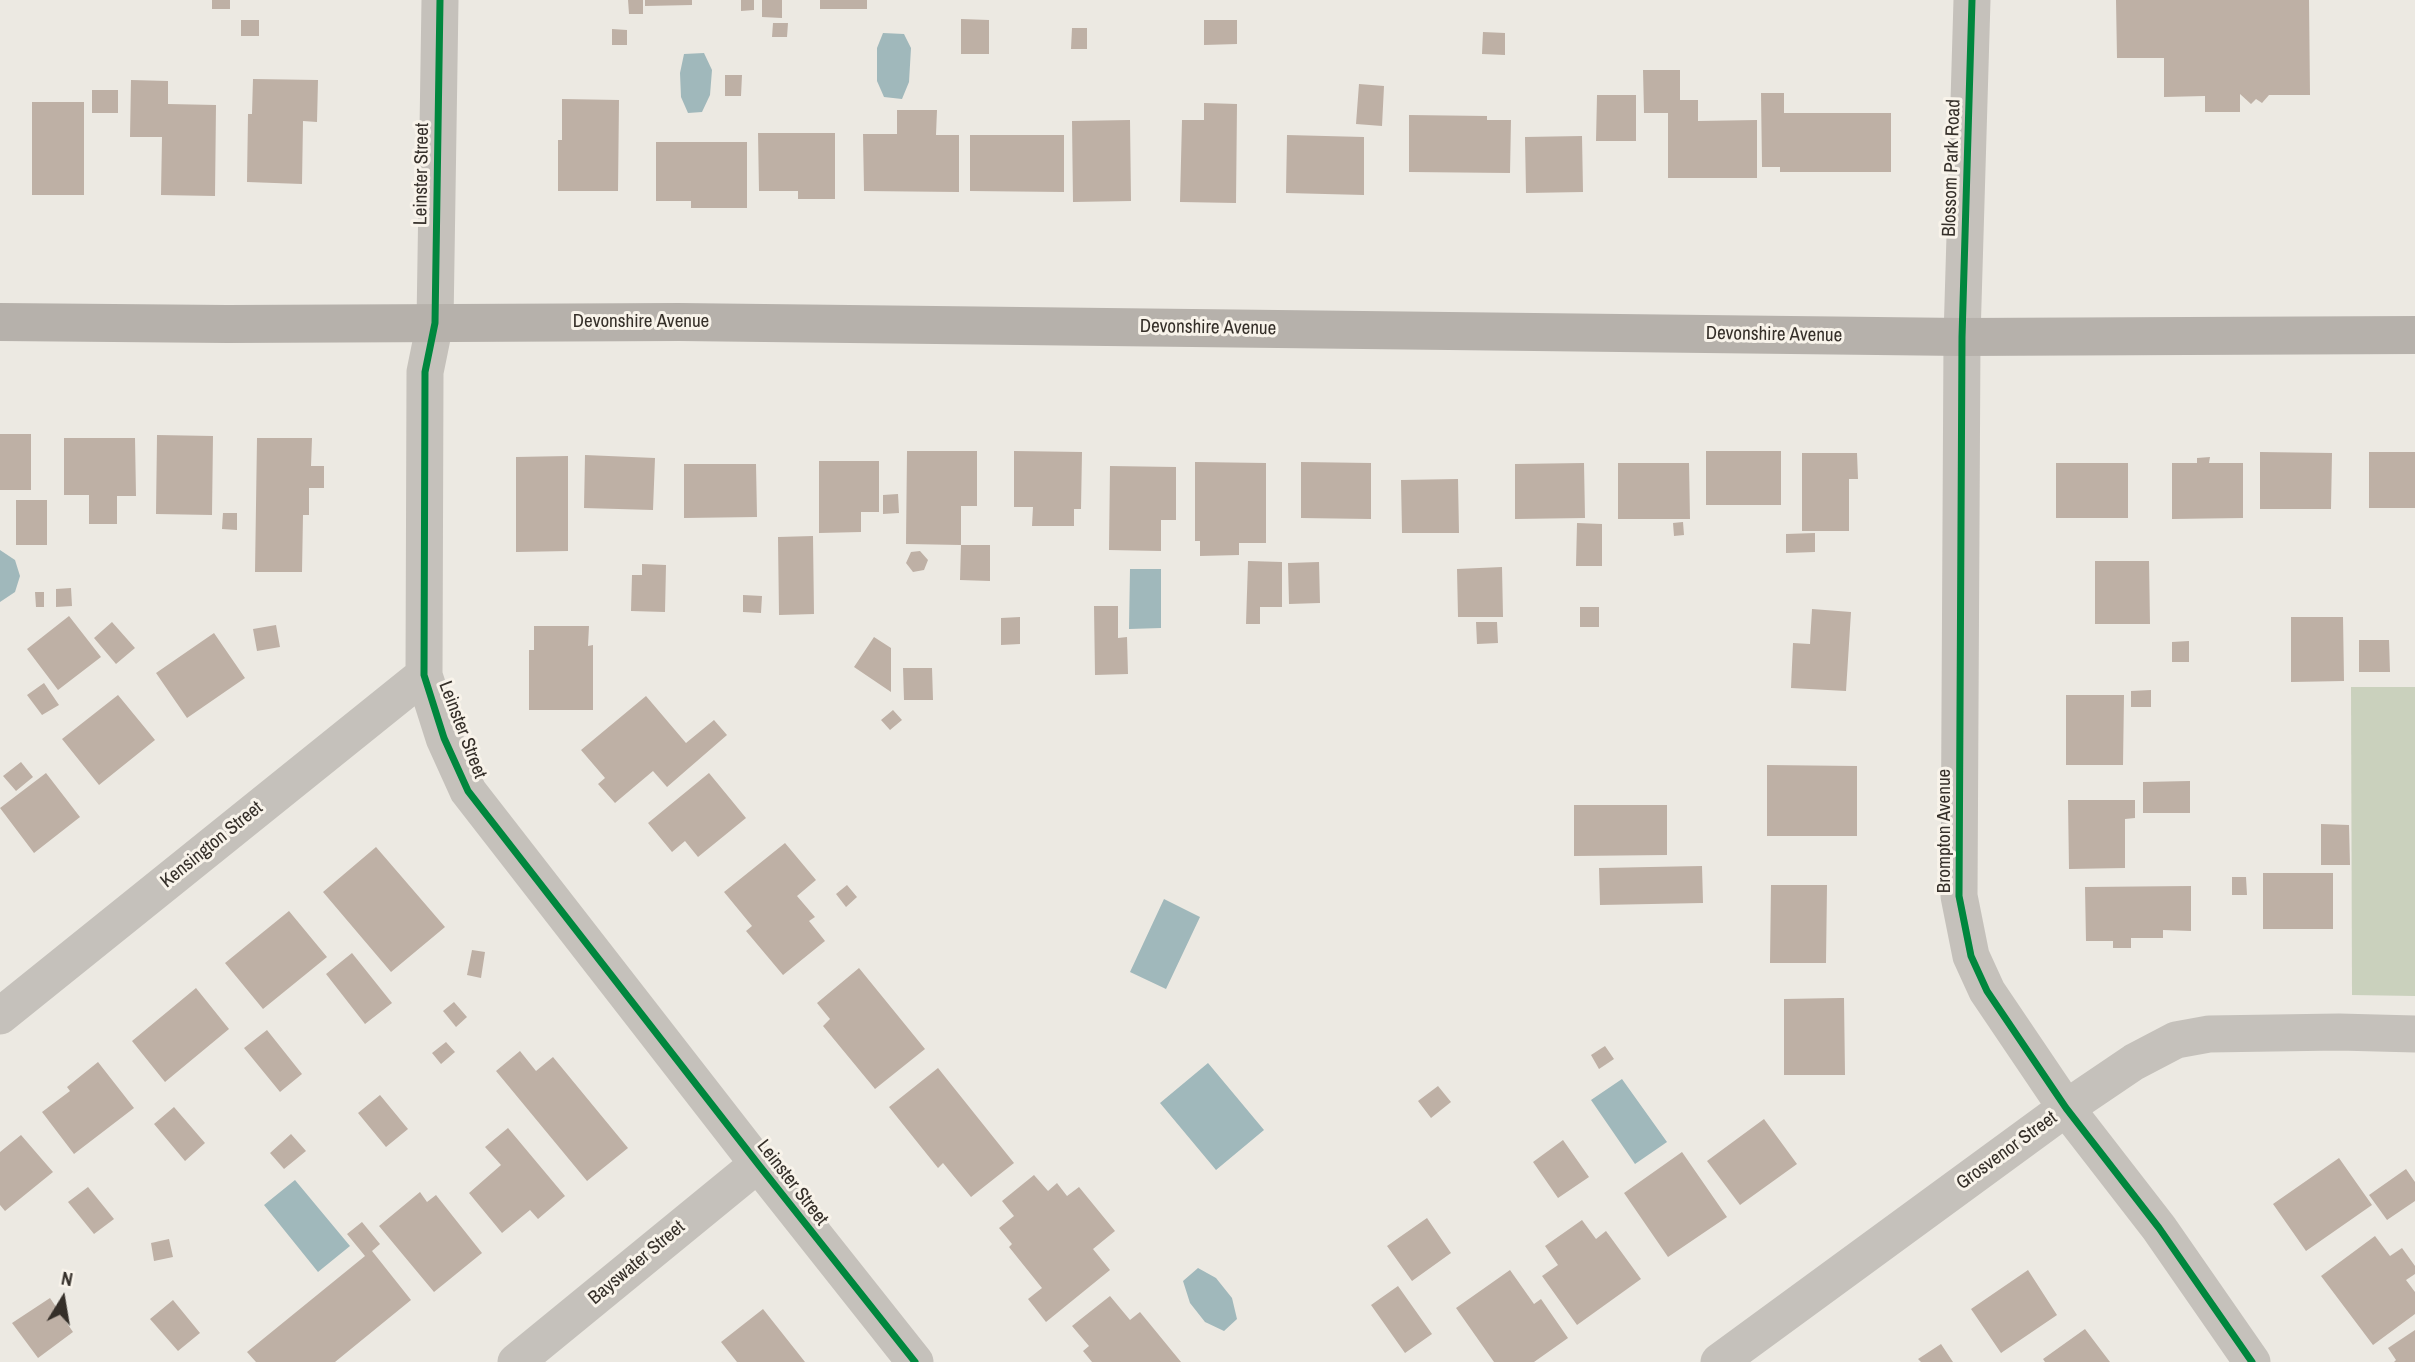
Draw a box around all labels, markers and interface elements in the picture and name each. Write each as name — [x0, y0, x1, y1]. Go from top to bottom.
street label: Blossom Park Road — [1938, 99, 1966, 237]
street label: Leinster Street — [410, 123, 434, 225]
street label: Devonshire Avenue — [573, 311, 709, 333]
street label: Devonshire Avenue — [1140, 315, 1276, 341]
street label: Devonshire Avenue — [1706, 322, 1842, 348]
street label: Leinster Street — [433, 678, 491, 782]
street label: Brompton Avenue — [1934, 769, 1956, 893]
street label: Kensington Street — [156, 797, 268, 893]
street label: Grosvenor Street — [1952, 1107, 2062, 1195]
street label: Leinster Street — [752, 1136, 832, 1230]
street label: Bayswater Street — [584, 1216, 690, 1310]
north arrow — [28, 1264, 98, 1334]
text: N — [59, 1265, 75, 1292]

